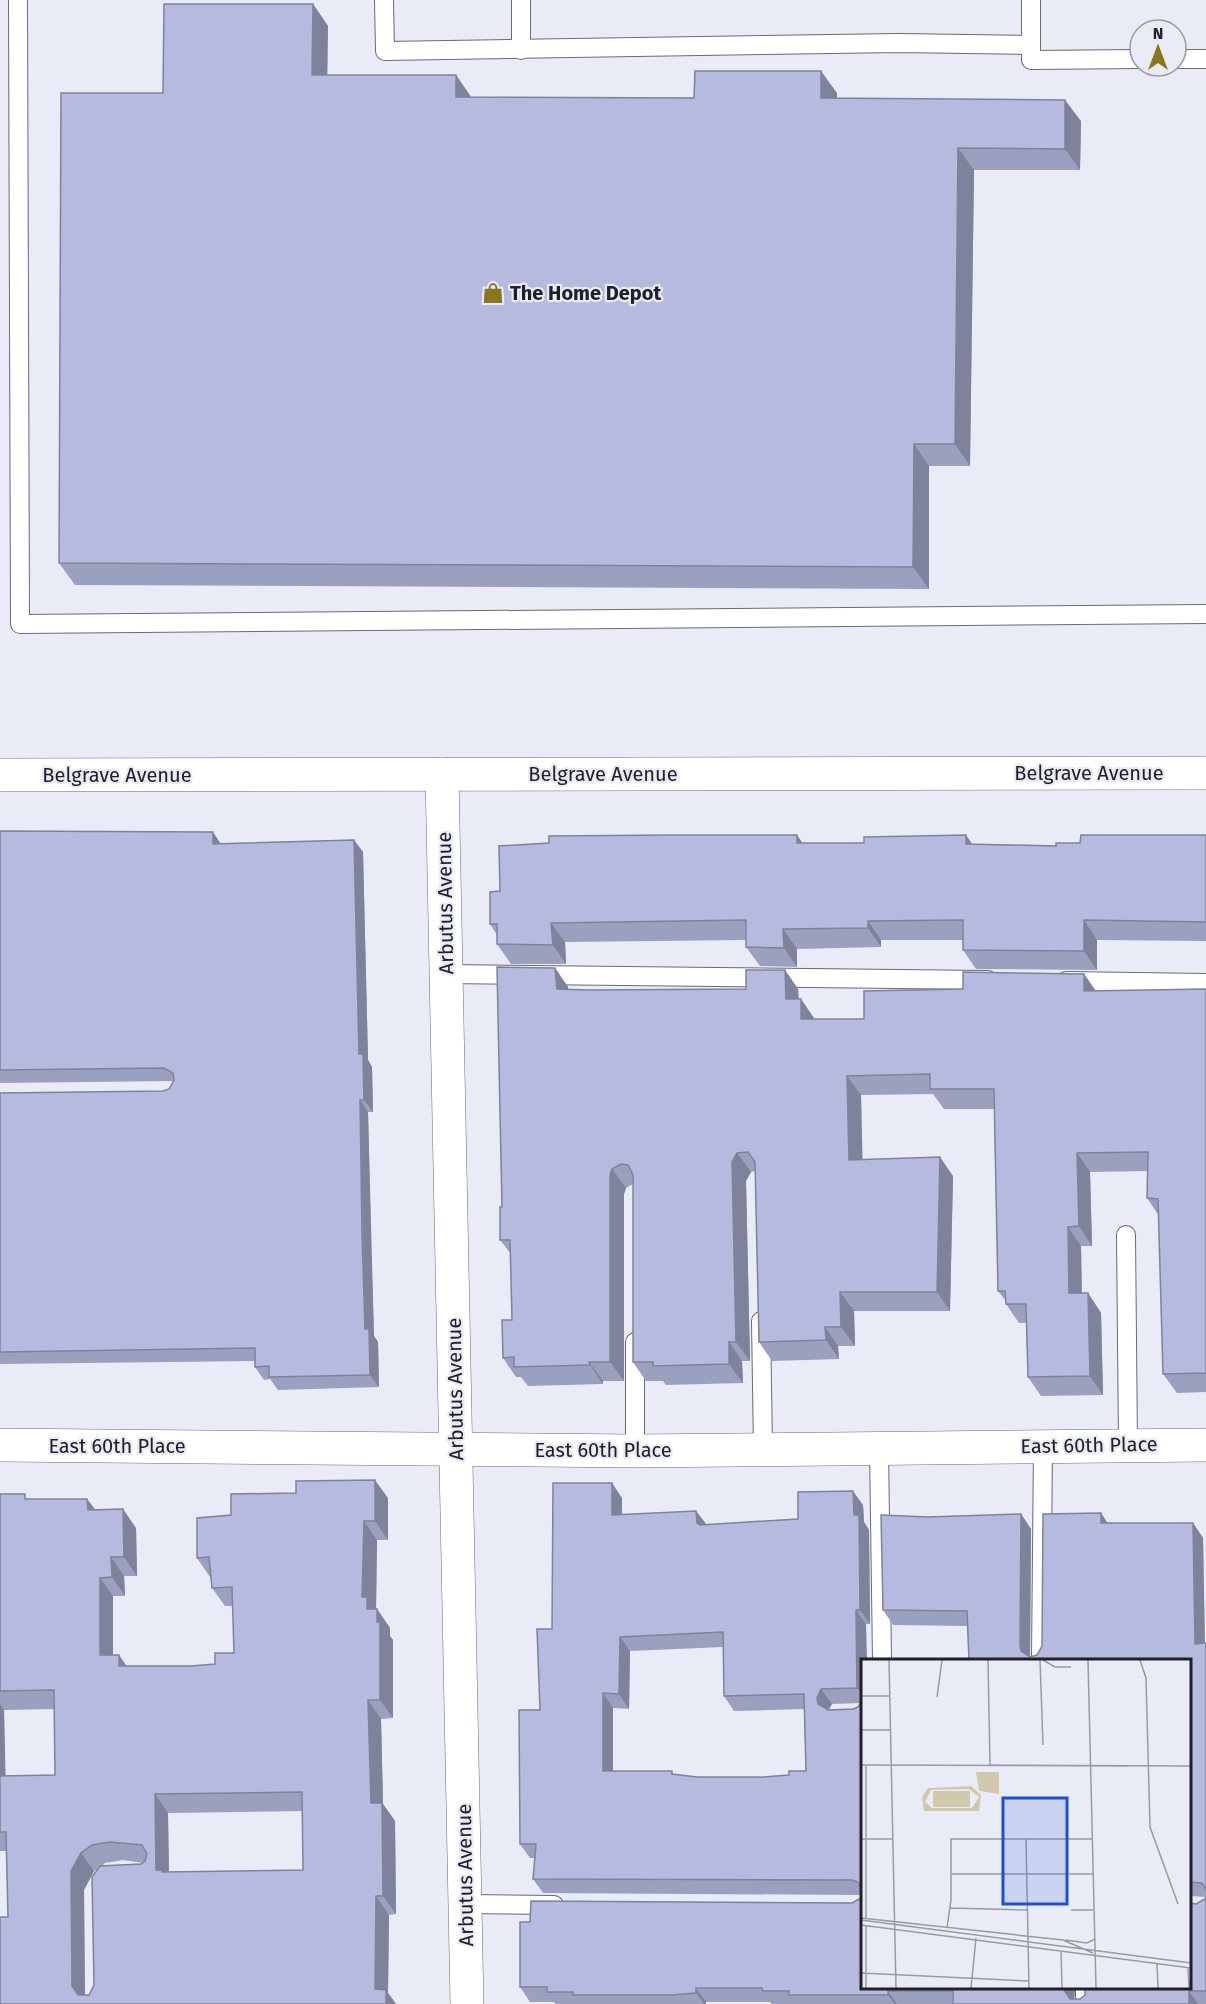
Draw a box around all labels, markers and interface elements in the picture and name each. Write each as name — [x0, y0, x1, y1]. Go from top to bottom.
north arrow — [1128, 18, 1188, 78]
text: N — [1153, 24, 1163, 43]
shop icon: The Home Depot — [481, 281, 505, 305]
place label: The Home Depot — [510, 281, 661, 305]
street label: Belgrave Avenue — [1014, 761, 1164, 785]
street label: Belgrave Avenue — [528, 762, 678, 786]
street label: Belgrave Avenue — [42, 763, 192, 787]
street label: Arbutus Avenue — [432, 832, 458, 974]
street label: Arbutus Avenue — [442, 1318, 468, 1460]
street label: East 60th Place — [1020, 1432, 1158, 1458]
street label: East 60th Place — [48, 1434, 186, 1458]
street label: East 60th Place — [534, 1438, 672, 1462]
inset map — [861, 1659, 1191, 1989]
street label: Arbutus Avenue — [452, 1804, 478, 1946]

